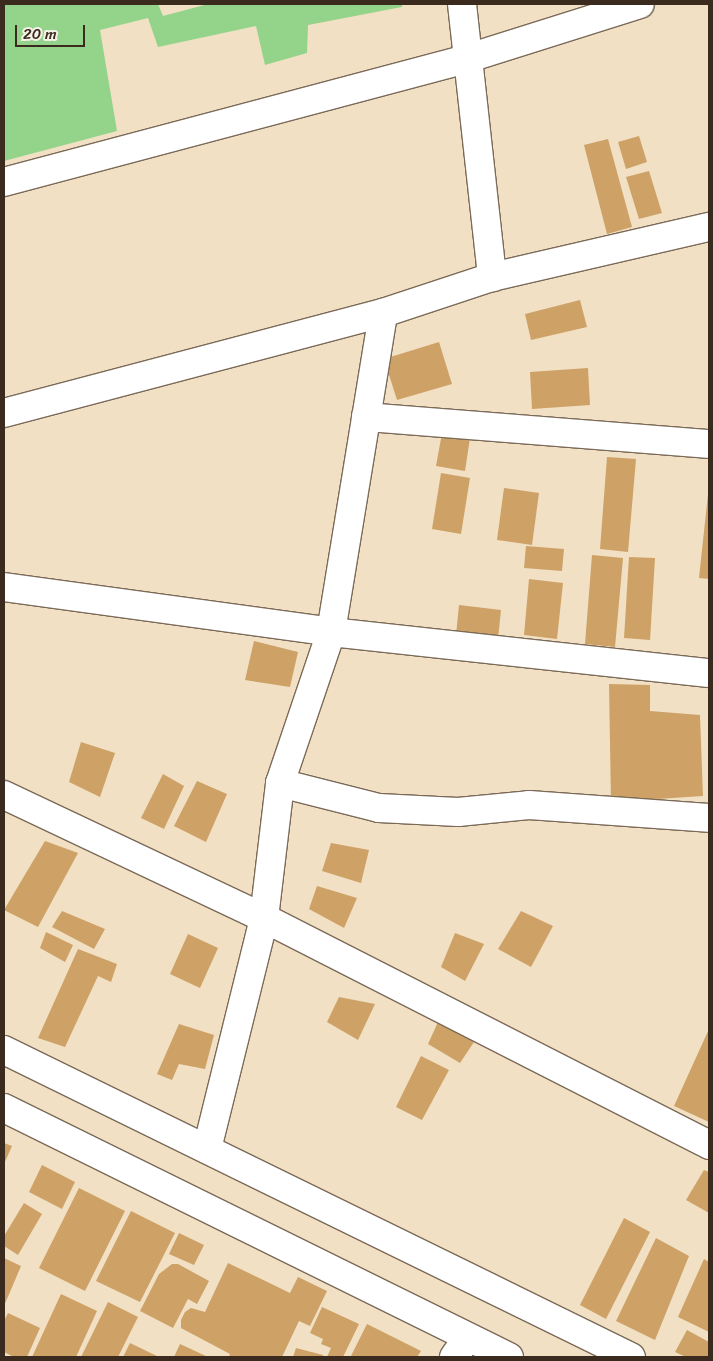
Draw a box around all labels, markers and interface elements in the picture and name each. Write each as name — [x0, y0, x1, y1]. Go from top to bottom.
scale bar — [18, 15, 88, 47]
text: 20 m — [23, 21, 57, 47]

